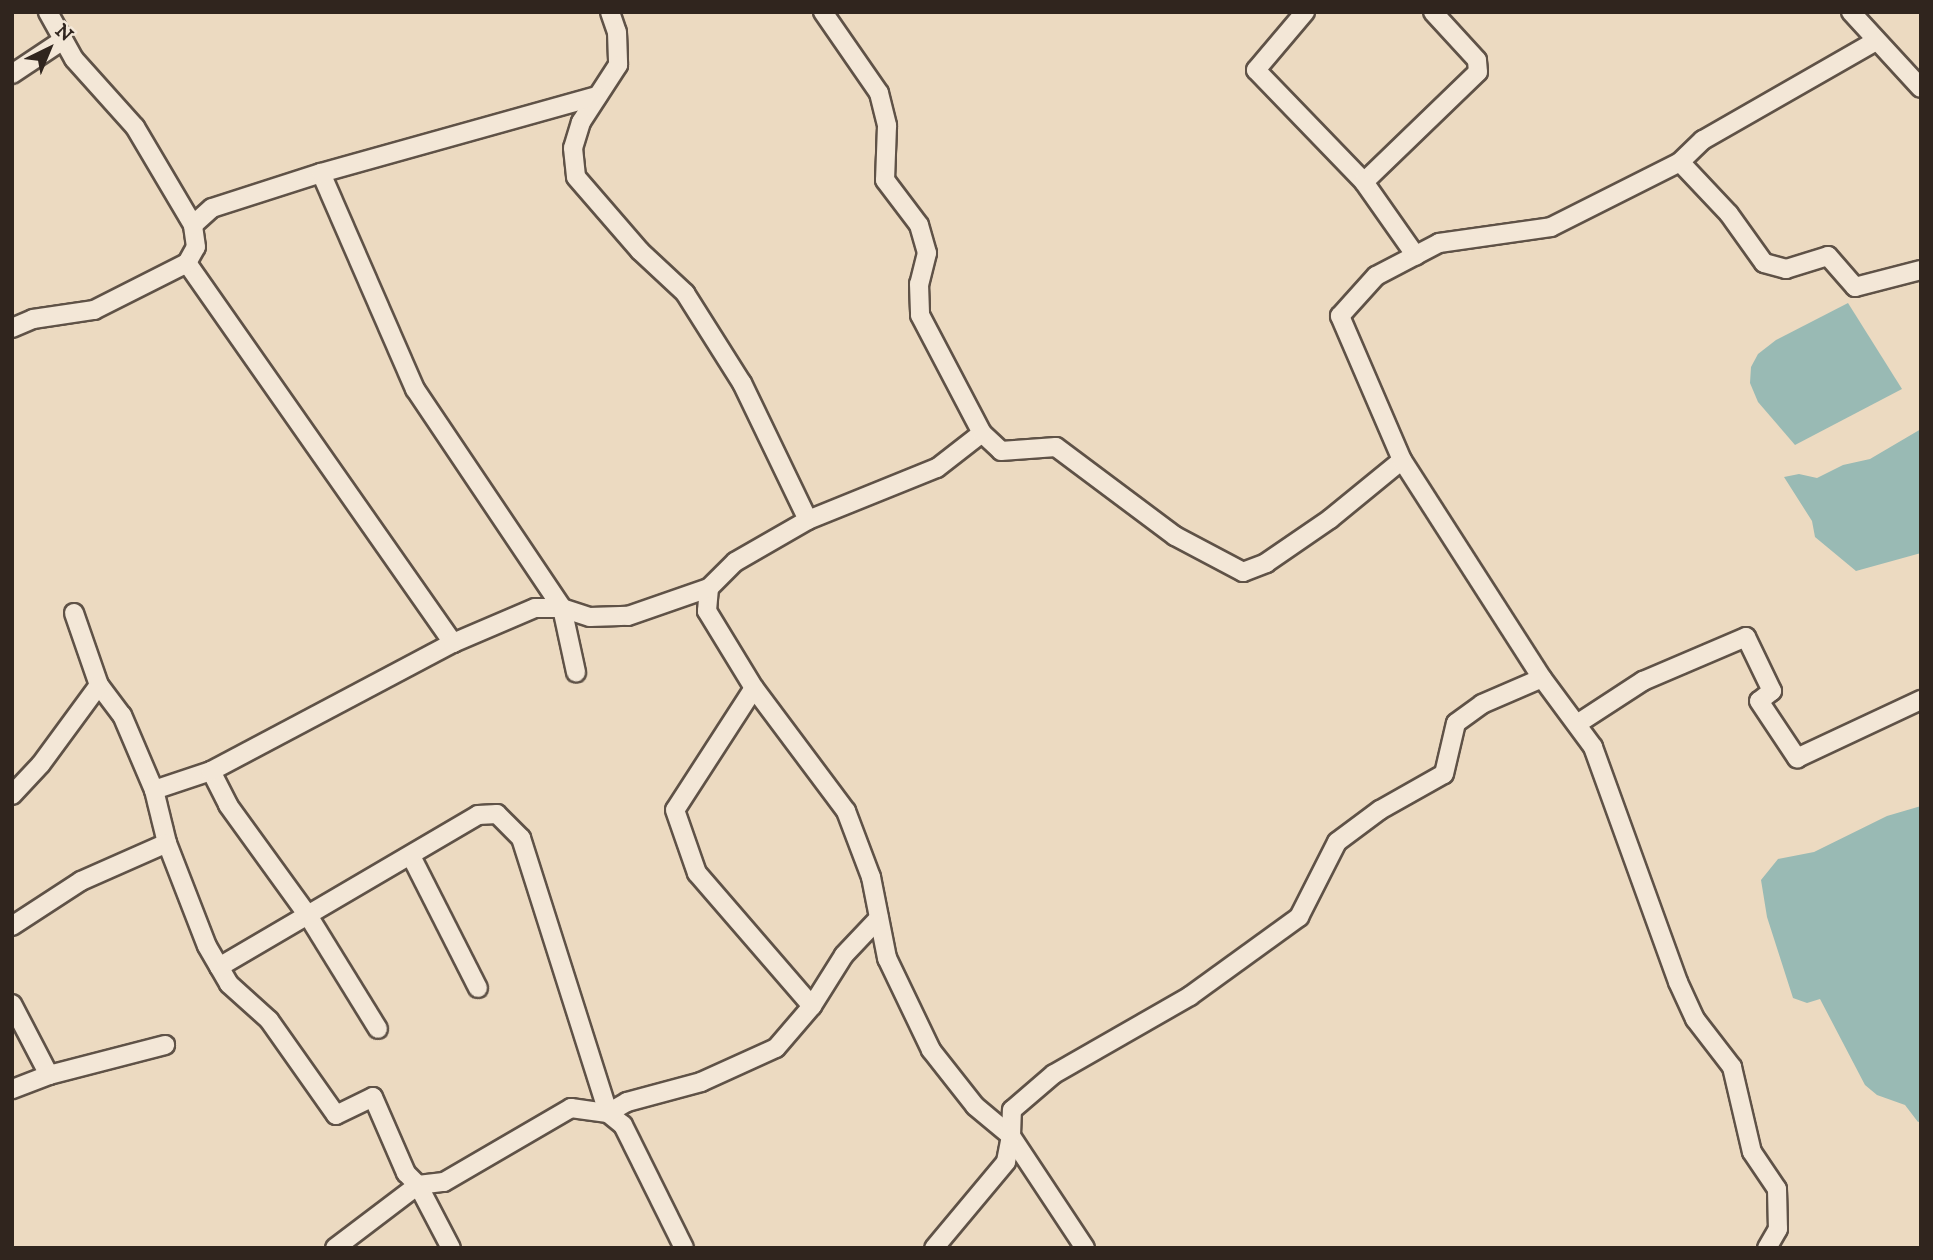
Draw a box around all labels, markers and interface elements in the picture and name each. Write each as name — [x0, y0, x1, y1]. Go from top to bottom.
north arrow — [14, 14, 84, 84]
text: N — [50, 20, 77, 47]

